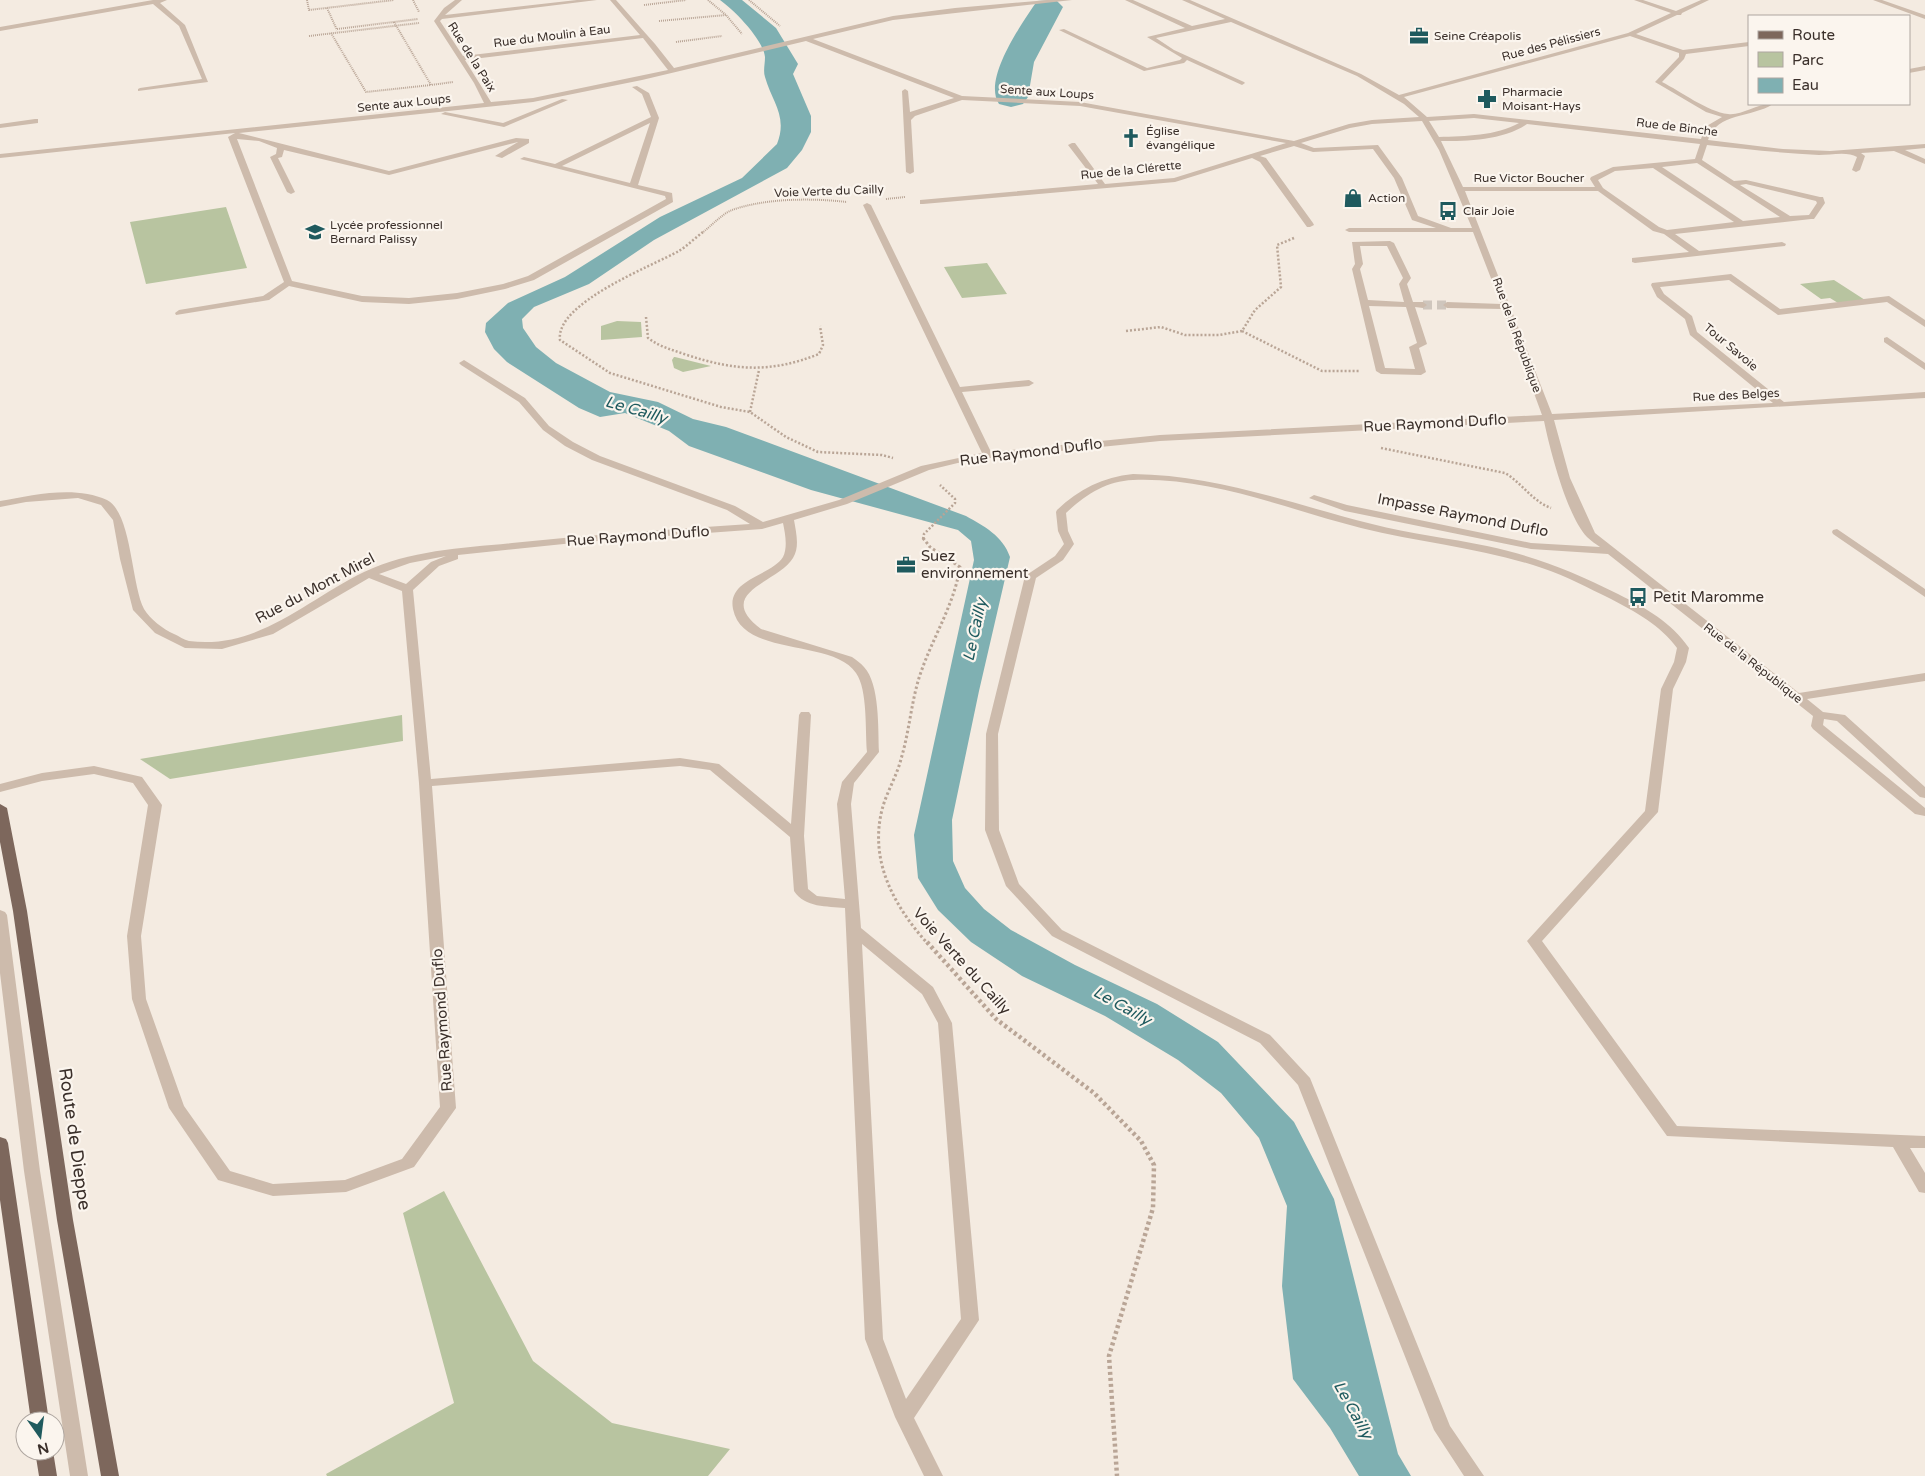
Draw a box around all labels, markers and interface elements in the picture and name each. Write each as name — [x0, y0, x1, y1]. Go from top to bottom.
legend — [1748, 15, 1910, 105]
street label: Rue de la Paix — [445, 19, 499, 95]
street label: Rue du Moulin à Eau — [493, 22, 611, 50]
street label: Rue des Pélissiers — [1500, 24, 1602, 64]
office icon: Seine Créapolis — [1408, 25, 1430, 47]
text: Route — [1792, 26, 1835, 44]
place label: Seine Créapolis — [1434, 29, 1521, 43]
text: Parc — [1792, 51, 1824, 69]
text: Eau — [1792, 76, 1819, 94]
street label: Sente aux Loups — [1000, 82, 1095, 102]
place label: Pharmacie Moisant-Hays — [1502, 85, 1581, 113]
pharmacy icon: Pharmacie Moisant-Hays — [1476, 88, 1498, 110]
street label: Sente aux Loups — [356, 91, 452, 115]
street label: Rue de Binche — [1635, 115, 1719, 139]
place label: Église évangélique — [1146, 124, 1215, 152]
church icon: Église évangélique — [1120, 127, 1142, 149]
street label: Rue de la Clérette — [1080, 158, 1182, 182]
street label: Rue Victor Boucher — [1474, 171, 1585, 185]
street label: Voie Verte du Cailly — [774, 182, 885, 200]
shop icon: Action — [1342, 187, 1364, 209]
place label: Action — [1368, 191, 1405, 205]
bus stop icon: Clair Joie — [1437, 200, 1459, 222]
place label: Clair Joie — [1463, 204, 1515, 218]
place label: Lycée professionnel Bernard Palissy — [330, 218, 443, 246]
school or university icon: Lycée professionnel Bernard Palissy — [304, 221, 326, 243]
street label: Rue de la République — [1490, 275, 1544, 395]
street label: Tour Savoie — [1701, 320, 1761, 374]
street label: Rue des Belges — [1692, 386, 1780, 404]
water label: Le Cailly — [603, 392, 671, 429]
street label: Rue Raymond Duflo — [1363, 410, 1507, 436]
street label: Rue Raymond Duflo — [959, 434, 1103, 470]
street label: Impasse Raymond Duflo — [1376, 490, 1550, 540]
street label: Rue Raymond Duflo — [566, 522, 710, 550]
place label: Suez environnement — [921, 547, 1029, 582]
street label: Rue du Mont Mirel — [252, 549, 378, 627]
office icon: Suez environnement — [895, 554, 917, 576]
bus stop icon: Petit Maromme — [1627, 586, 1649, 608]
place label: Petit Maromme — [1653, 588, 1764, 606]
water label: Le Cailly — [959, 595, 992, 663]
street label: Rue de la République — [1701, 620, 1805, 706]
street label: Voie Verte du Cailly — [909, 904, 1015, 1018]
street label: Rue Raymond Duflo — [428, 948, 456, 1092]
water label: Le Cailly — [1090, 982, 1157, 1031]
street label: Route de Dieppe — [54, 1066, 96, 1212]
water label: Le Cailly — [1329, 1378, 1378, 1445]
north arrow — [15, 1411, 65, 1461]
text: N — [36, 1439, 51, 1458]

